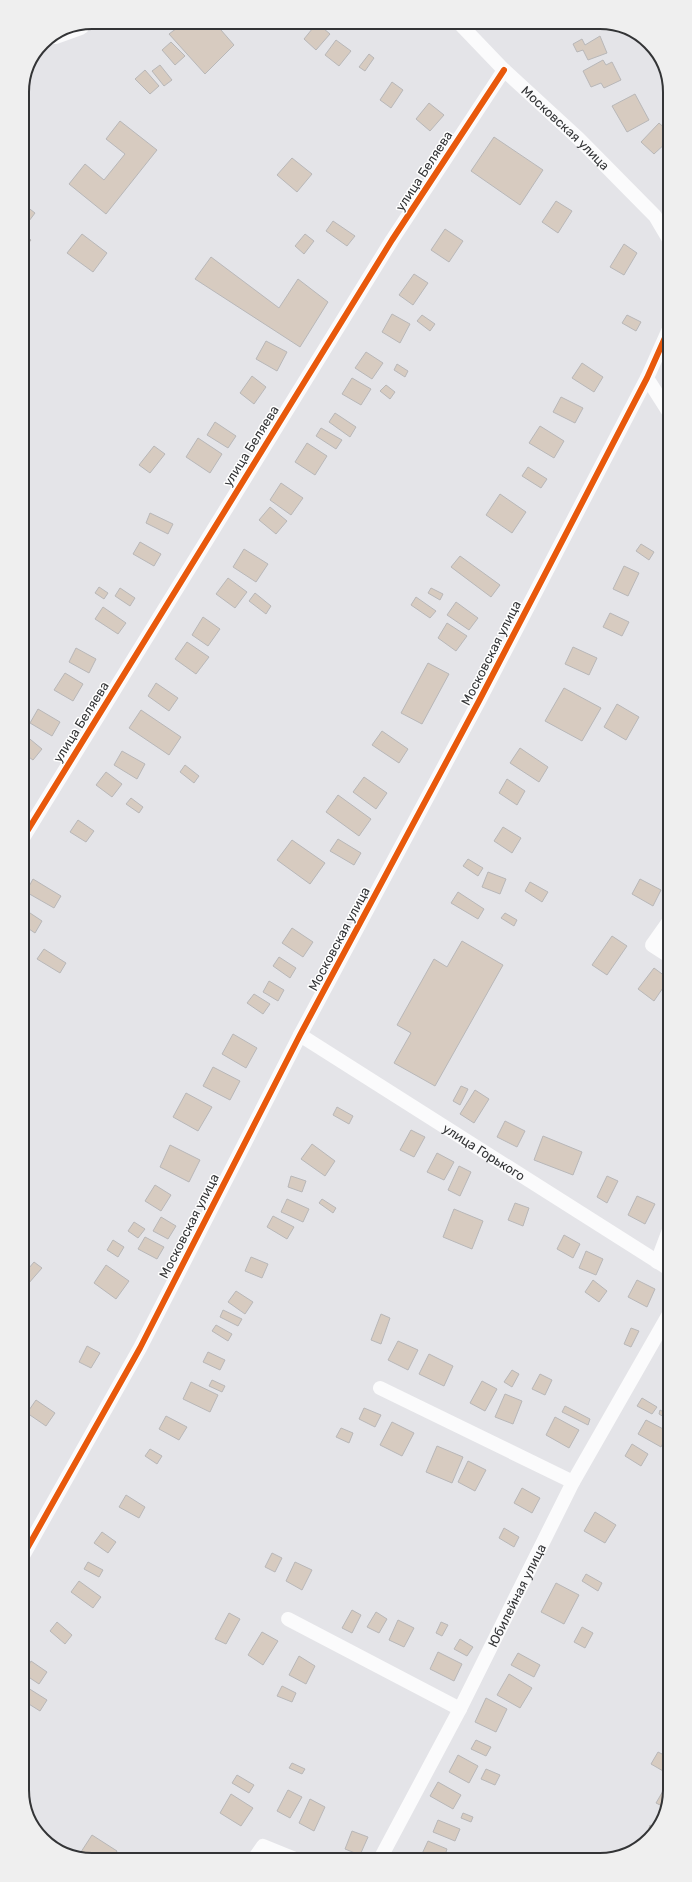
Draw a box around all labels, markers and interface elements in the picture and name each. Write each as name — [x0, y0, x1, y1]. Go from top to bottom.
street label: Московская улица — [519, 83, 613, 173]
street label: улица Беляева — [393, 128, 455, 214]
street label: улица Беляева — [220, 403, 282, 489]
street label: Московская улица — [458, 598, 524, 708]
street label: улица Беляева — [50, 679, 112, 765]
street label: Московская улица — [305, 885, 373, 993]
street label: улица Горького — [440, 1120, 528, 1183]
street label: Московская улица — [156, 1171, 222, 1281]
street label: Юбилейная улица — [485, 1541, 549, 1649]

